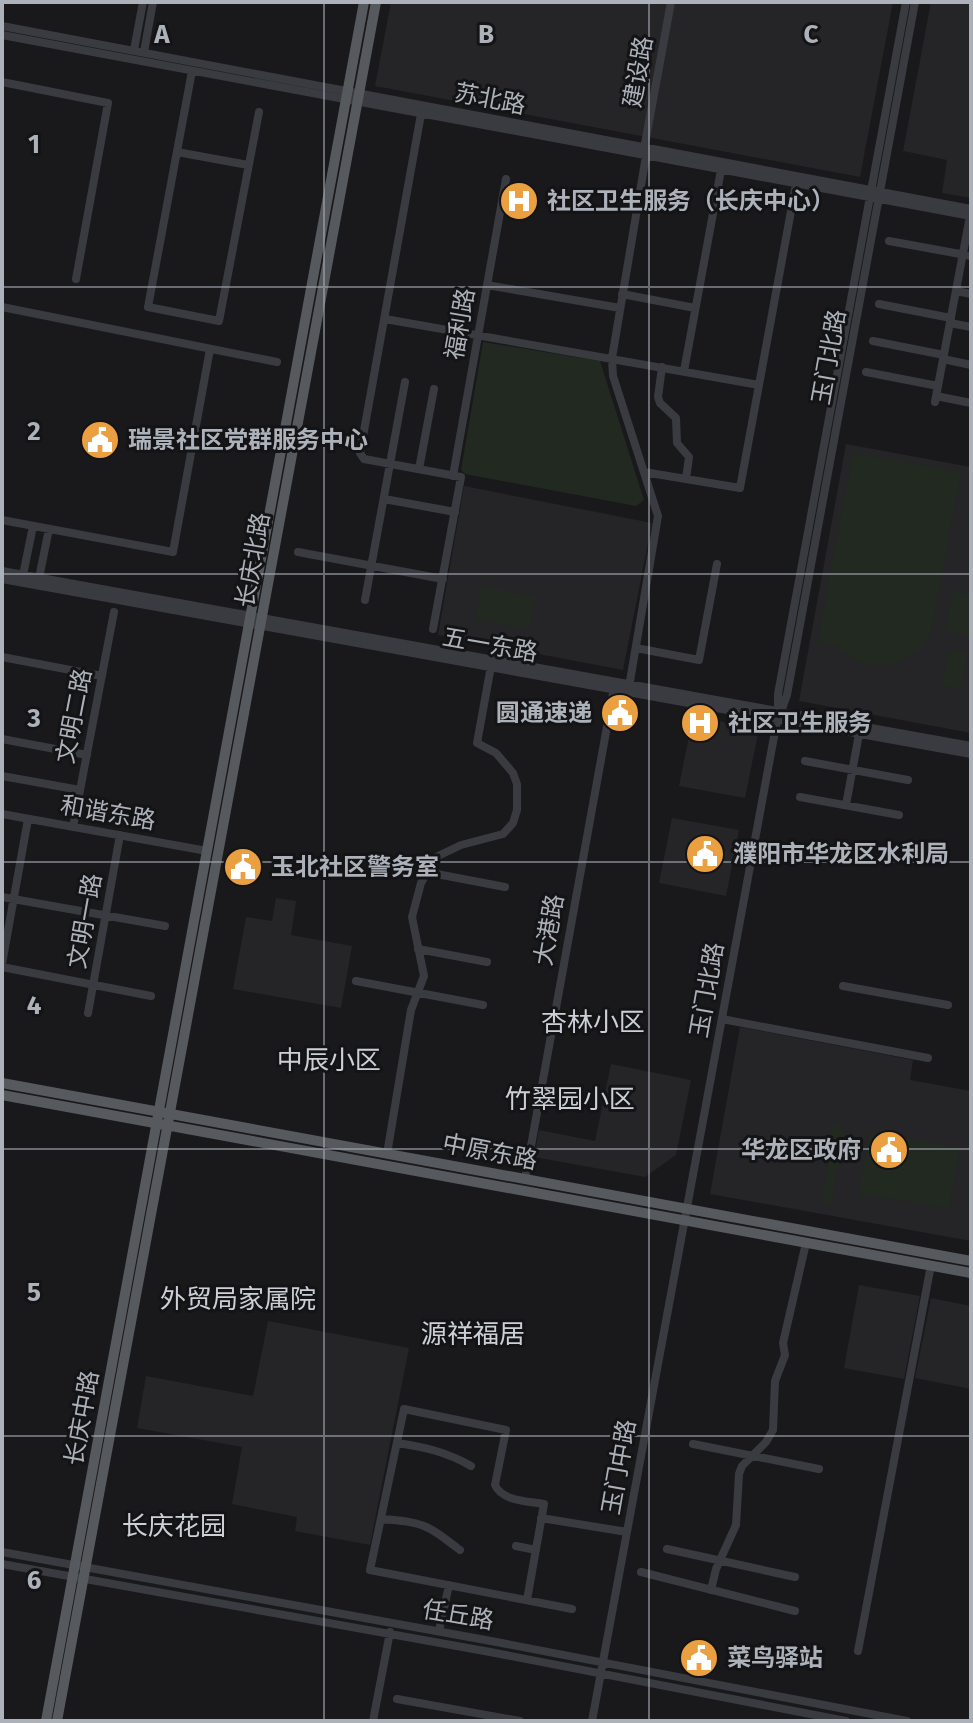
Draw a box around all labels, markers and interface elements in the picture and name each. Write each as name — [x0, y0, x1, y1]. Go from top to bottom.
text: A — [153, 19, 170, 50]
text: B — [478, 19, 494, 50]
text: C — [804, 19, 819, 50]
street label: 建设路 — [618, 34, 658, 110]
street label: 苏北路 — [452, 78, 528, 120]
text: 1 — [28, 129, 40, 160]
hospital icon: 社区卫生服务（长庆中心） — [498, 180, 540, 222]
place label: 社区卫生服务（长庆中心） — [547, 187, 835, 215]
street label: 福利路 — [440, 286, 480, 362]
street label: 玉门北路 — [807, 307, 851, 407]
text: 2 — [27, 416, 41, 447]
public building icon: 瑞景社区党群服务中心 — [79, 419, 121, 461]
place label: 瑞景社区党群服务中心 — [128, 426, 368, 454]
street label: 长庆北路 — [231, 510, 275, 610]
street label: 五一东路 — [440, 623, 540, 667]
street label: 文明二路 — [51, 666, 97, 766]
public building icon: 圆通速递 — [599, 692, 641, 734]
place label: 圆通速递 — [496, 699, 592, 727]
hospital icon: 社区卫生服务 — [679, 702, 721, 744]
text: 3 — [26, 703, 41, 734]
place label: 社区卫生服务 — [728, 709, 872, 737]
street label: 和谐东路 — [58, 791, 158, 835]
public building icon: 濮阳市华龙区水利局 — [684, 833, 726, 875]
place label: 濮阳市华龙区水利局 — [733, 840, 949, 868]
public building icon: 玉北社区警务室 — [222, 846, 264, 888]
place label: 玉北社区警务室 — [271, 853, 439, 881]
street label: 文明一路 — [63, 871, 107, 971]
street label: 大港路 — [529, 892, 569, 968]
street label: 玉门北路 — [685, 940, 729, 1040]
text: 4 — [27, 990, 42, 1021]
district label: 杏林小区 — [541, 1007, 645, 1038]
district label: 中辰小区 — [277, 1045, 381, 1076]
district label: 竹翠园小区 — [505, 1084, 635, 1115]
street label: 中原东路 — [440, 1129, 540, 1175]
public building icon: 华龙区政府 — [868, 1129, 910, 1171]
place label: 华龙区政府 — [741, 1136, 861, 1164]
text: 5 — [27, 1277, 41, 1308]
district label: 外贸局家属院 — [160, 1284, 316, 1315]
district label: 源祥福居 — [421, 1319, 525, 1350]
street label: 长庆中路 — [60, 1368, 104, 1468]
street label: 玉门中路 — [597, 1417, 641, 1517]
district label: 长庆花园 — [122, 1511, 226, 1542]
text: 6 — [27, 1565, 42, 1596]
street label: 任丘路 — [420, 1595, 496, 1635]
public building icon: 菜鸟驿站 — [678, 1637, 720, 1679]
place label: 菜鸟驿站 — [727, 1644, 823, 1672]

